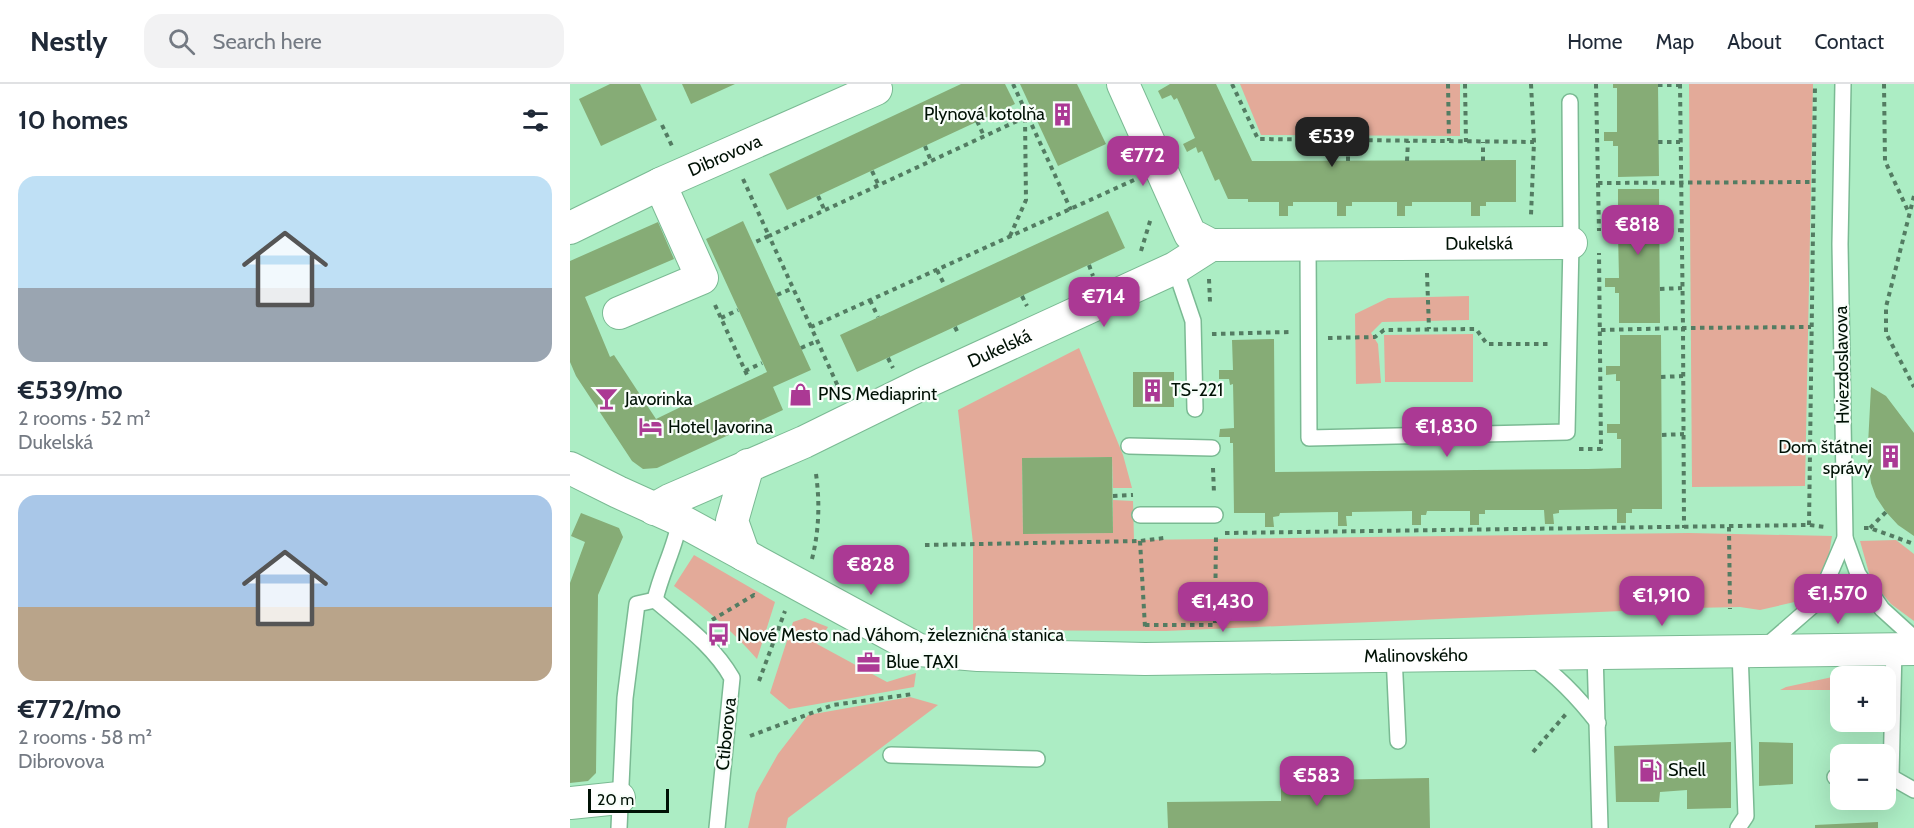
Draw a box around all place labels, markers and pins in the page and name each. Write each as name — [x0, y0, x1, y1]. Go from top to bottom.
building icon: Plynová kotolňa — [1050, 101, 1076, 127]
place label: Plynová kotolňa — [924, 103, 1045, 125]
pin: €539 — [1296, 117, 1368, 168]
pin: €772 — [1107, 136, 1179, 187]
pin: €818 — [1602, 205, 1674, 256]
pin: €714 — [1068, 277, 1140, 328]
building icon: TS-221 — [1140, 377, 1166, 403]
place label: TS-221 — [1171, 379, 1223, 401]
shop icon: PNS Mediaprint — [787, 381, 813, 407]
place label: PNS Mediaprint — [818, 383, 937, 405]
bar icon: Javorinka — [594, 386, 620, 412]
place label: Javorinka — [624, 388, 693, 410]
pin: €1,830 — [1398, 407, 1496, 458]
hotel icon: Hotel Javorina — [637, 414, 663, 440]
place label: Hotel Javorina — [668, 416, 774, 438]
place label: Dom štátnej správy — [1778, 436, 1872, 479]
building icon: Dom štátnej správy — [1877, 444, 1903, 470]
pin: €828 — [835, 545, 907, 596]
pin: €1,570 — [1789, 574, 1887, 625]
pin: €1,910 — [1613, 576, 1711, 627]
pin: €1,430 — [1174, 582, 1272, 633]
bus stop icon: Nové Mesto nad Váhom, železničná stanica — [706, 622, 732, 648]
place label: Nové Mesto nad Váhom, železničná stanica — [737, 624, 1065, 646]
office icon: Blue TAXI — [855, 649, 881, 675]
place label: Blue TAXI — [886, 651, 959, 673]
pin: €583 — [1281, 756, 1353, 807]
fuel station icon: Shell — [1637, 757, 1663, 783]
place label: Shell — [1668, 759, 1707, 781]

